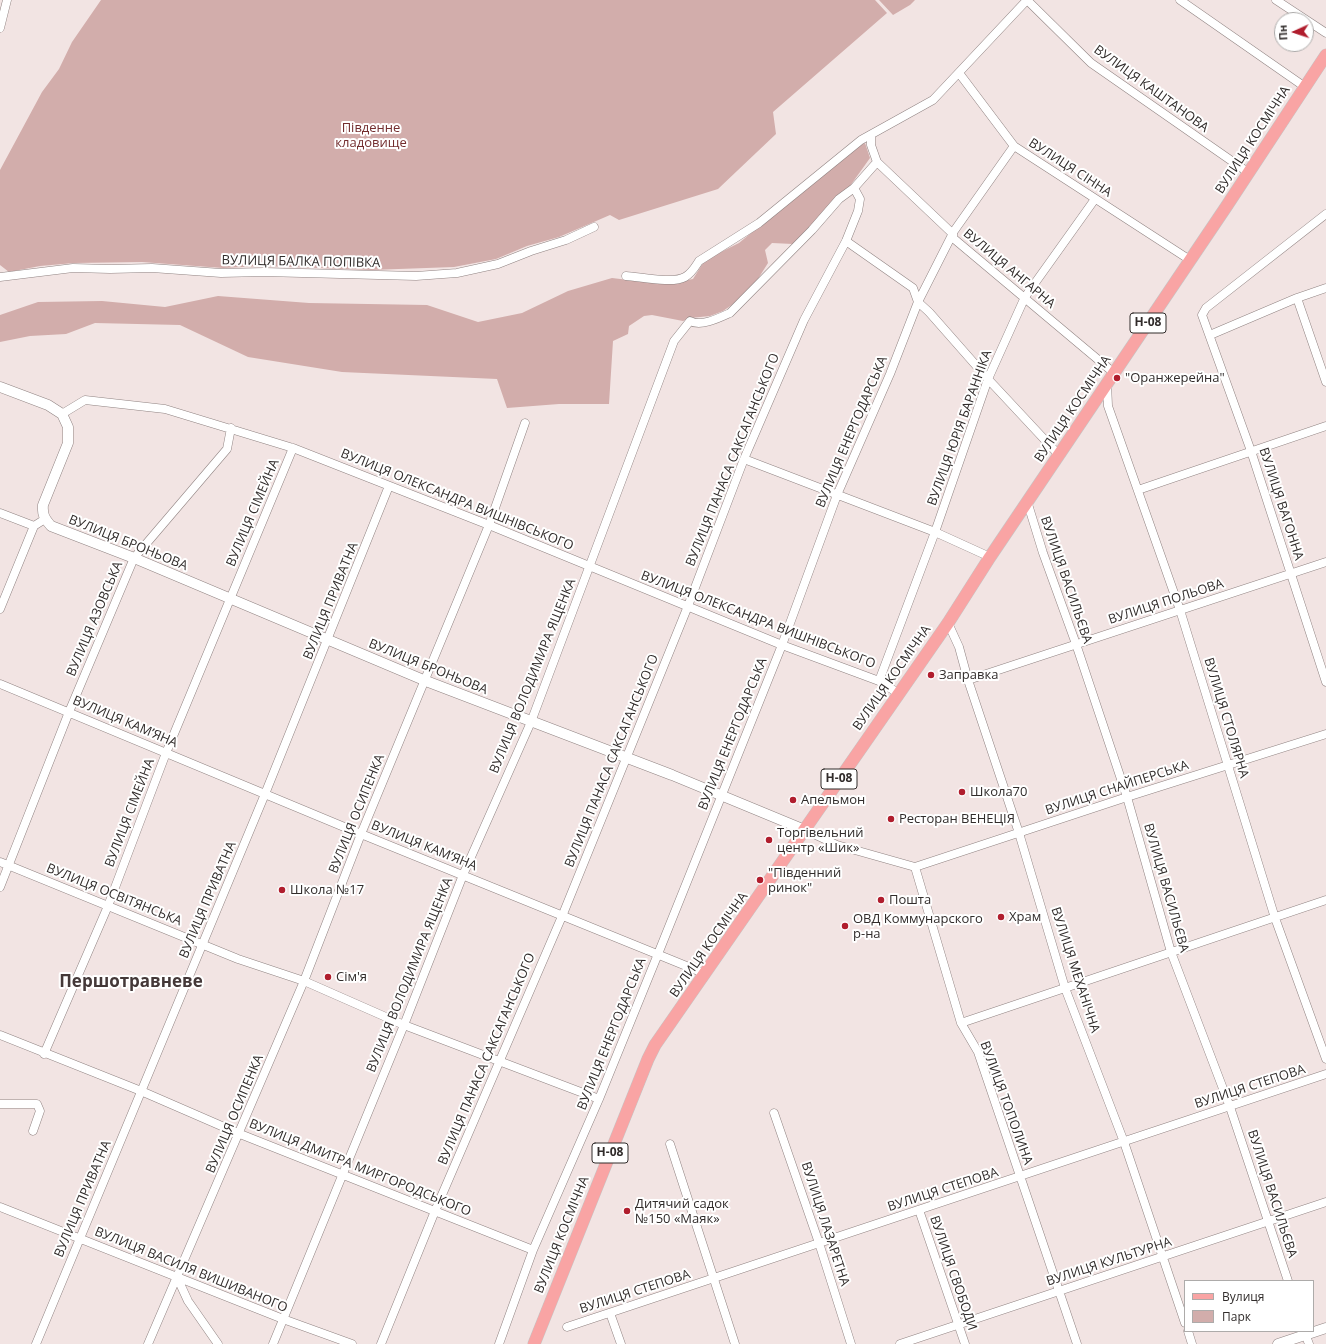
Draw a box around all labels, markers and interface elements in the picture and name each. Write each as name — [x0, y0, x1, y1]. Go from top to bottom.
north arrow — [1274, 12, 1314, 52]
text: Пн — [1275, 24, 1290, 41]
street label: ВУЛИЦЯ КАШТАНОВА — [1091, 42, 1211, 136]
street label: ВУЛИЦЯ КОСМІЧНА — [1212, 83, 1294, 197]
park label: Південне кладовище — [335, 120, 407, 151]
street label: ВУЛИЦЯ СІННА — [1026, 135, 1114, 201]
street label: ВУЛИЦЯ АНГАРНА — [960, 226, 1058, 312]
street label: ВУЛИЦЯ БАЛКА ПОПІВКА — [222, 253, 380, 271]
road number: Н-08 — [1130, 313, 1166, 333]
street label: ВУЛИЦЯ ЮРІЯ БАРАННІКА — [925, 348, 995, 508]
street label: ВУЛИЦЯ ПАНАСА САКСАГАНСЬКОГО — [683, 351, 783, 569]
street label: ВУЛИЦЯ КОСМІЧНА — [1032, 353, 1114, 465]
street label: ВУЛИЦЯ ЕНЕРГОДАРСЬКА — [813, 354, 891, 510]
place label: "Оранжерейна" — [1125, 370, 1225, 386]
marker: "Оранжерейна" — [1112, 373, 1122, 383]
street label: ВУЛИЦЯ ОЛЕКСАНДРА ВИШНІВСЬКОГО — [338, 446, 576, 554]
street label: ВУЛИЦЯ ВАГОННА — [1255, 446, 1307, 562]
street label: ВУЛИЦЯ СІМЕЙНА — [223, 457, 283, 569]
street label: ВУЛИЦЯ БРОНЬОВА — [66, 512, 190, 574]
street label: ВУЛИЦЯ ВАСИЛЬЄВА — [1037, 514, 1095, 646]
street label: ВУЛИЦЯ ПРИВАТНА — [300, 540, 362, 662]
street label: ВУЛИЦЯ АЗОВСЬКА — [64, 559, 126, 679]
street label: ВУЛИЦЯ ОЛЕКСАНДРА ВИШНІВСЬКОГО — [639, 568, 877, 672]
street label: ВУЛИЦЯ ВОЛОДИМИРА ЯЩЕНКА — [487, 576, 579, 776]
street label: ВУЛИЦЯ ПОЛЬОВА — [1106, 576, 1226, 628]
street label: ВУЛИЦЯ КОСМІЧНА — [850, 622, 934, 734]
street label: ВУЛИЦЯ БРОНЬОВА — [366, 636, 490, 698]
street label: ВУЛИЦЯ ПАНАСА САКСАГАНСЬКОГО — [562, 652, 662, 870]
street label: ВУЛИЦЯ ЕНЕРГОДАРСЬКА — [695, 656, 771, 812]
street label: ВУЛИЦЯ СТОЛЯРНА — [1200, 656, 1252, 780]
place label: Заправка — [939, 667, 998, 683]
marker: Заправка — [926, 670, 936, 680]
street label: ВУЛИЦЯ КАМ’ЯНА — [70, 693, 180, 751]
street label: ВУЛИЦЯ ОСИПЕНКА — [326, 752, 388, 876]
street label: ВУЛИЦЯ СІМЕЙНА — [102, 757, 158, 869]
street label: ВУЛИЦЯ СНАЙПЕРСЬКА — [1043, 757, 1191, 819]
road number: Н-08 — [821, 769, 857, 789]
place label: Школа70 — [970, 784, 1027, 800]
marker: Школа70 — [957, 787, 967, 797]
place label: Апельмон — [801, 792, 865, 808]
marker: Апельмон — [788, 795, 798, 805]
place label: Ресторан ВЕНЕЦІЯ — [899, 811, 1015, 827]
marker: Ресторан ВЕНЕЦІЯ — [886, 814, 896, 824]
street label: ВУЛИЦЯ КАМ’ЯНА — [369, 818, 479, 874]
street label: ВУЛИЦЯ ВАСИЛЬЄВА — [1140, 822, 1192, 954]
place label: Торгівельний центр «Шик» — [777, 825, 863, 856]
marker: Торгівельний центр «Шик» — [764, 835, 774, 845]
street label: ВУЛИЦЯ ПРИВАТНА — [176, 839, 240, 961]
street label: ВУЛИЦЯ ОСВІТЯНСЬКА — [44, 861, 184, 929]
place label: "Південний ринок" — [768, 865, 841, 896]
street label: ВУЛИЦЯ ВОЛОДИМИРА ЯЩЕНКА — [364, 875, 456, 1075]
marker: "Південний ринок" — [755, 875, 765, 885]
place label: Школа №17 — [290, 882, 364, 898]
marker: Школа №17 — [277, 885, 287, 895]
street label: ВУЛИЦЯ КОСМІЧНА — [667, 889, 751, 1001]
place label: Пошта — [889, 892, 931, 908]
marker: Пошта — [876, 895, 886, 905]
street label: ВУЛИЦЯ МЕХАНІЧНА — [1047, 905, 1103, 1035]
place label: Храм — [1009, 909, 1041, 925]
place label: ОВД Коммунарского р-на — [853, 911, 983, 942]
marker: Храм — [996, 912, 1006, 922]
marker: ОВД Коммунарского р-на — [840, 921, 850, 931]
street label: ВУЛИЦЯ ПАНАСА САКСАГАНСЬКОГО — [435, 951, 539, 1167]
street label: ВУЛИЦЯ ЕНЕРГОДАРСЬКА — [574, 956, 650, 1112]
place label: Сім'я — [336, 969, 367, 985]
district label: Першотравневе — [59, 972, 203, 992]
marker: Сім'я — [323, 972, 333, 982]
street label: ВУЛИЦЯ ТОПОЛИНА — [976, 1039, 1036, 1167]
street label: ВУЛИЦЯ ОСИПЕНКА — [203, 1052, 267, 1176]
street label: ВУЛИЦЯ СТЕПОВА — [1193, 1062, 1307, 1112]
street label: ВУЛИЦЯ ДМИТРА МИРГОРОДСЬКОГО — [247, 1116, 473, 1220]
street label: ВУЛИЦЯ ВАСИЛЬЄВА — [1244, 1128, 1300, 1260]
street label: ВУЛИЦЯ ПРИВАТНА — [51, 1138, 115, 1260]
road number: Н-08 — [592, 1143, 628, 1163]
street label: ВУЛИЦЯ ЛАЗАРЕТНА — [798, 1160, 852, 1288]
street label: ВУЛИЦЯ СТЕПОВА — [886, 1165, 1000, 1215]
street label: ВУЛИЦЯ КОСМІЧНА — [531, 1174, 593, 1296]
place label: Дитячий садок №150 «Маяк» — [635, 1196, 729, 1227]
marker: Дитячий садок №150 «Маяк» — [622, 1206, 632, 1216]
street label: ВУЛИЦЯ СВОБОДИ — [926, 1214, 980, 1332]
street label: ВУЛИЦЯ ВАСИЛЯ ВИШИВАНОГО — [92, 1224, 290, 1316]
street label: ВУЛИЦЯ КУЛЬТУРНА — [1044, 1234, 1174, 1290]
street label: ВУЛИЦЯ СТЕПОВА — [578, 1267, 692, 1317]
legend — [1184, 1280, 1314, 1332]
text: Вулиця — [1222, 1288, 1264, 1305]
text: Парк — [1222, 1308, 1251, 1325]

